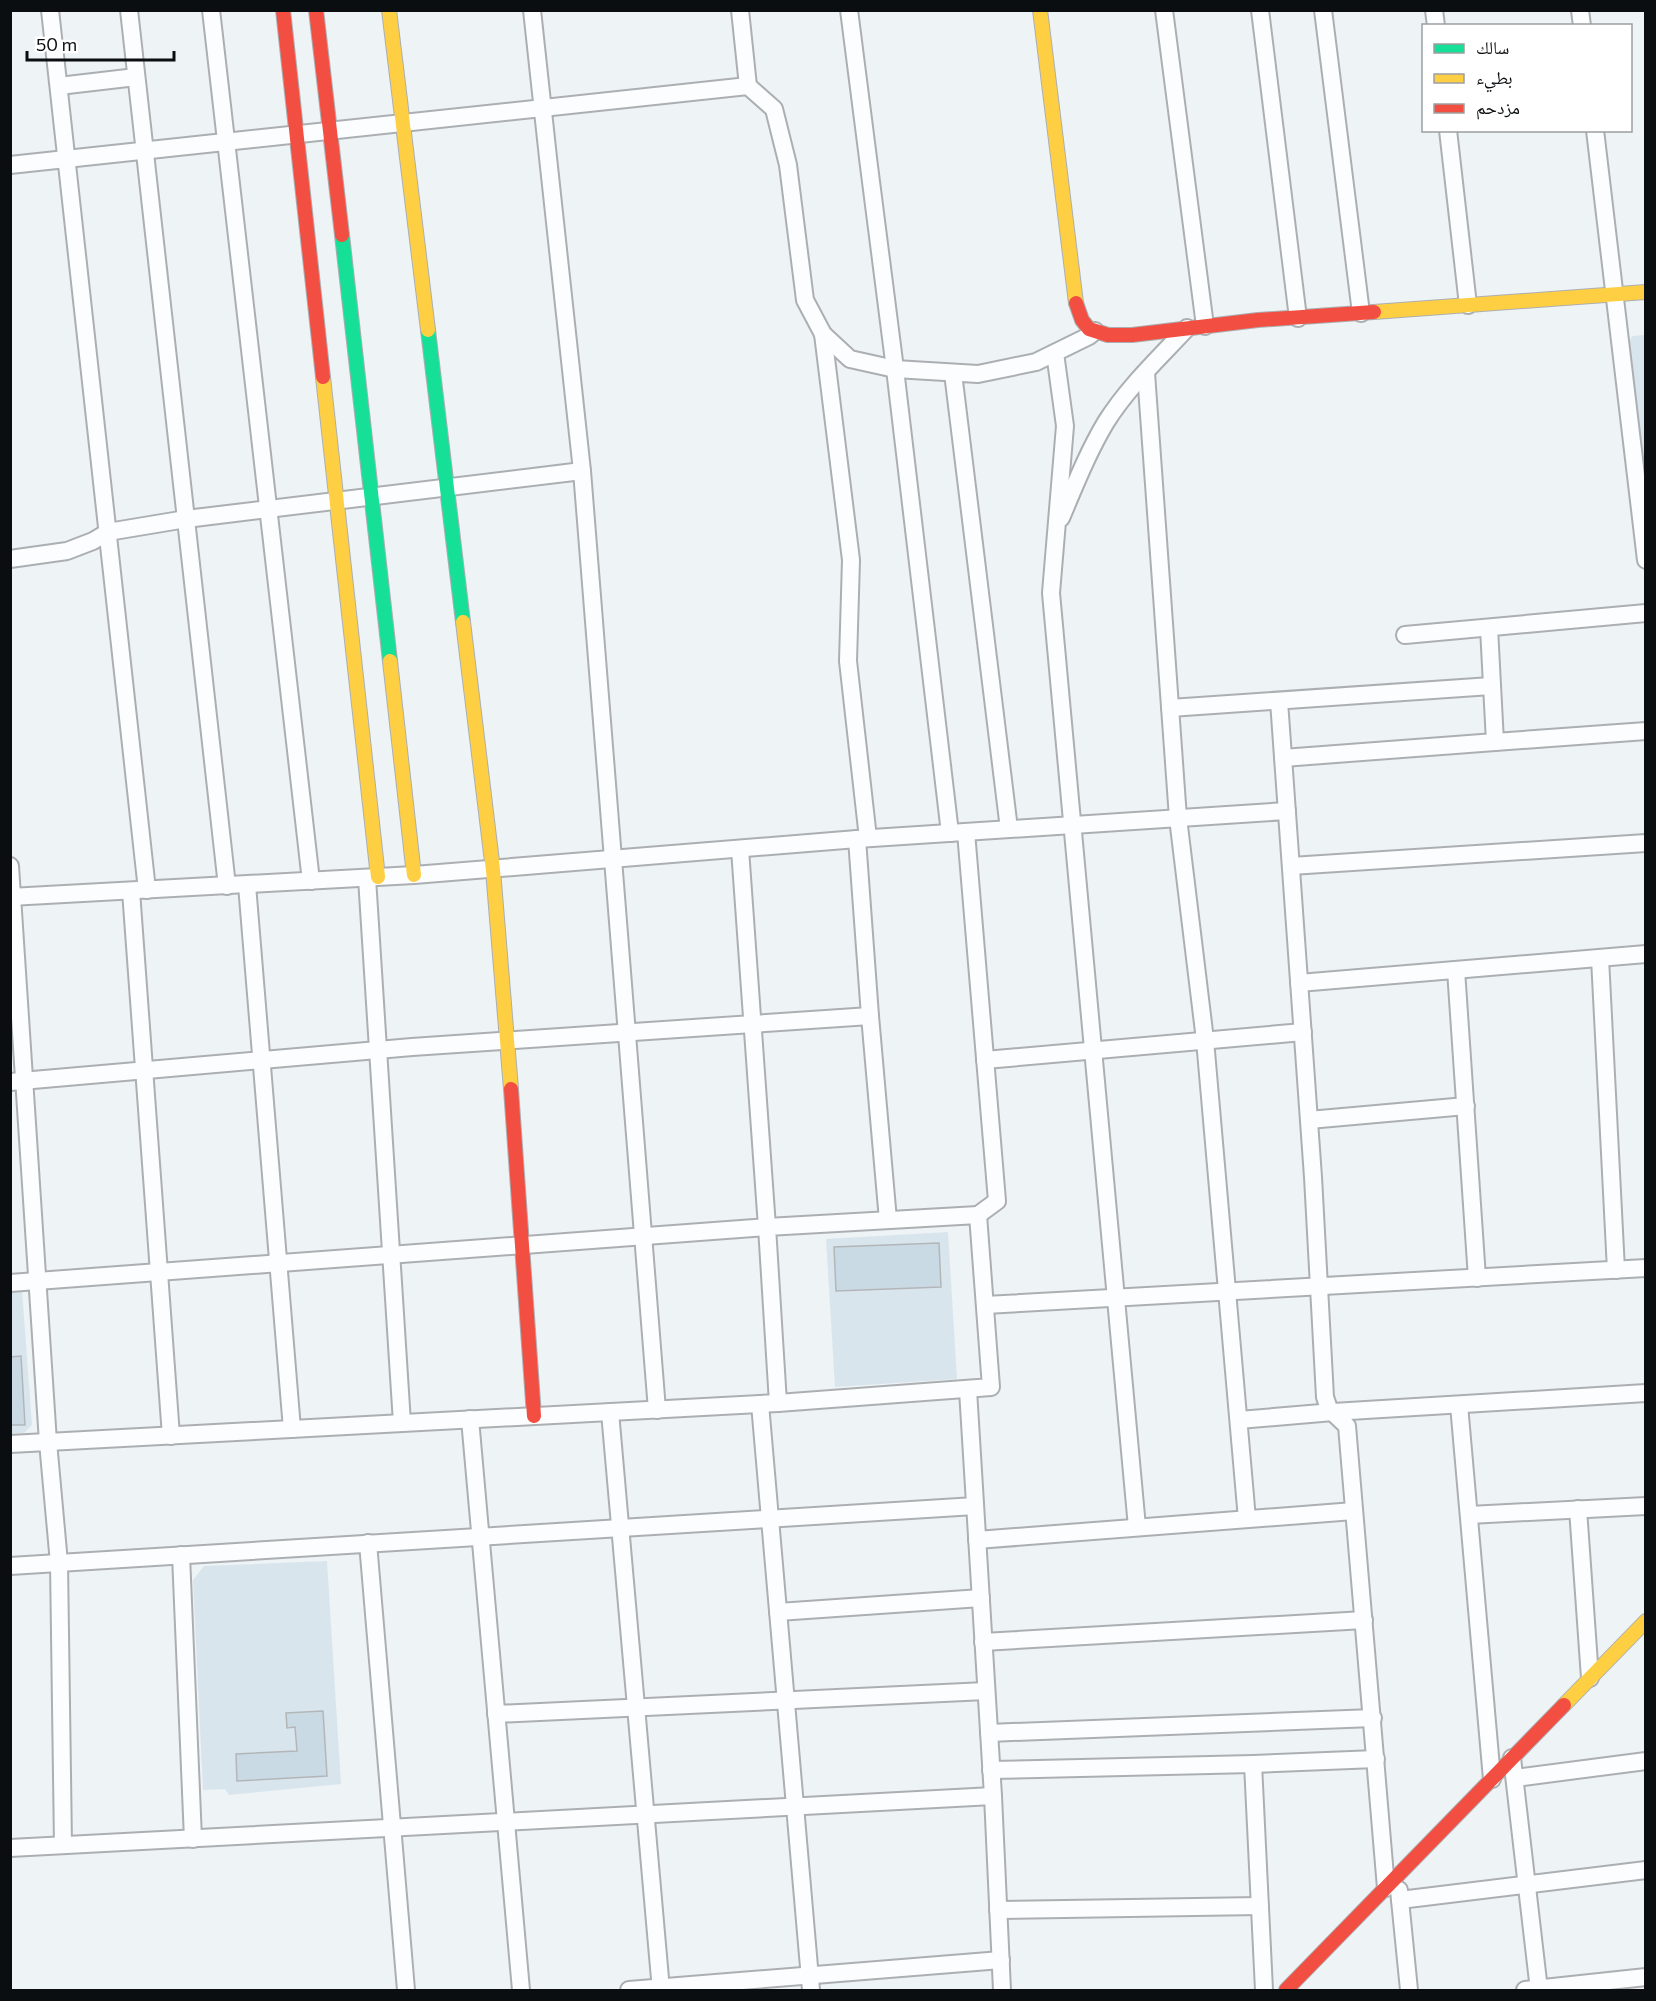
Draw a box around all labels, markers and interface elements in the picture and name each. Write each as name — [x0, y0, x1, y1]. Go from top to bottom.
scale bar — [27, 24, 174, 62]
legend — [1422, 24, 1632, 132]
text: 50 m — [36, 33, 77, 55]
text: سالك — [1476, 36, 1509, 58]
text: بطيء — [1476, 66, 1513, 93]
text: مزدحم — [1476, 96, 1520, 120]

